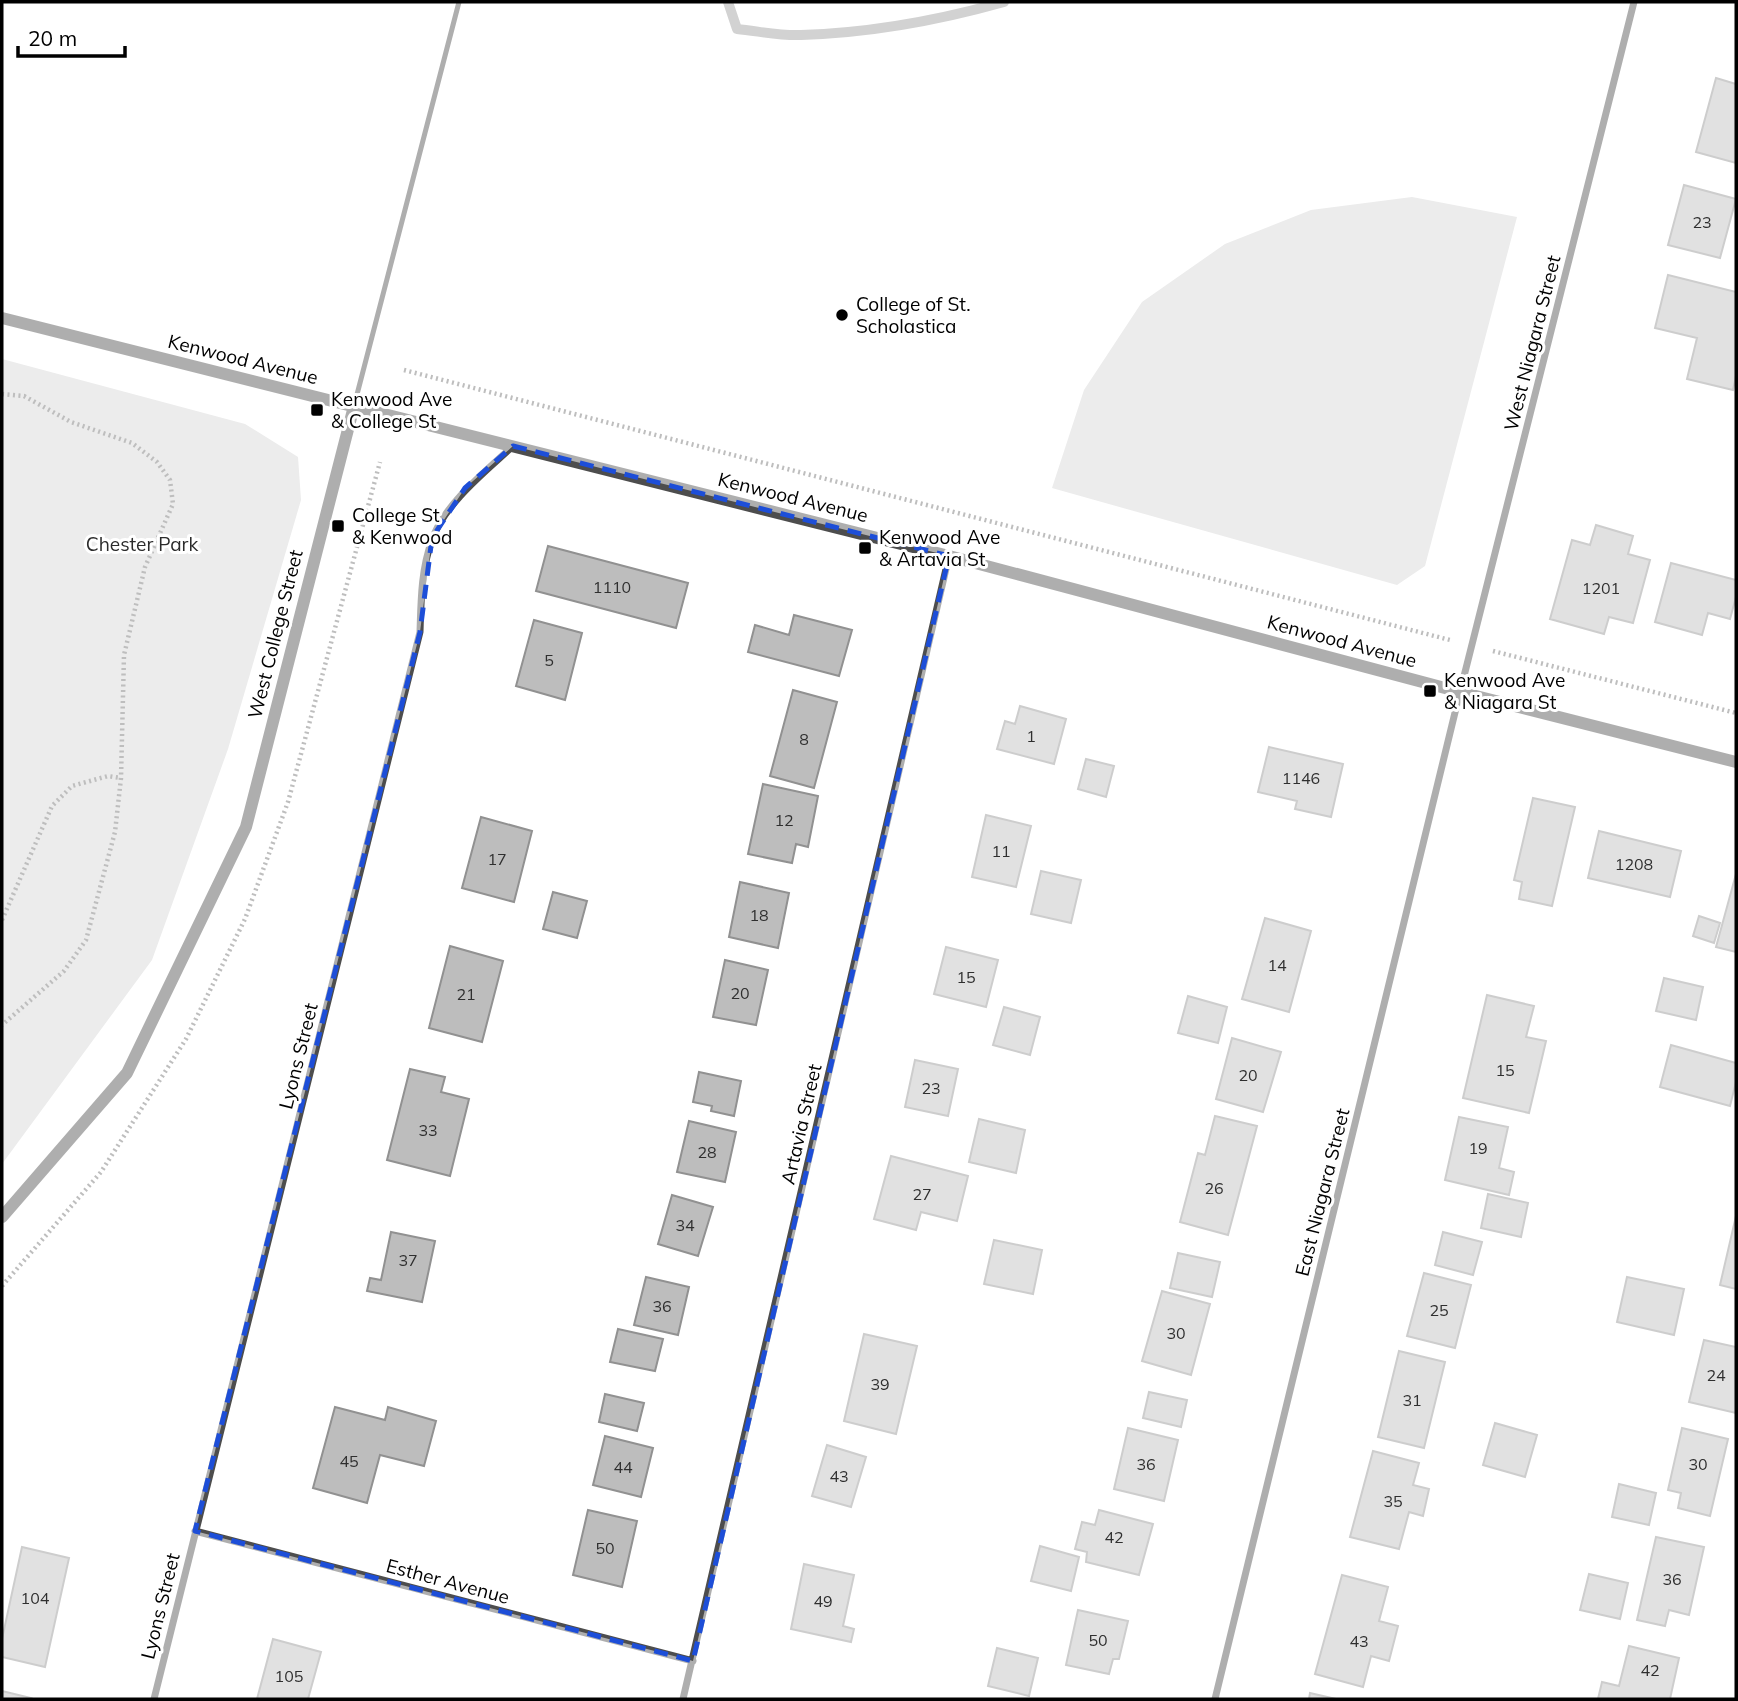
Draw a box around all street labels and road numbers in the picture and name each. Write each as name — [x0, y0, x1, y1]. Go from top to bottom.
street label: West Niagara Street — [1499, 252, 1565, 433]
street label: Kenwood Avenue — [165, 329, 321, 389]
street label: Kenwood Avenue — [715, 467, 871, 527]
street label: West College Street — [242, 547, 308, 721]
street label: Kenwood Avenue — [1265, 610, 1419, 672]
street label: Lyons Street — [273, 1000, 323, 1112]
street label: Artavia Street — [775, 1061, 827, 1187]
street label: East Niagara Street — [1290, 1105, 1355, 1278]
street label: Lyons Street — [135, 1550, 185, 1662]
street label: Esther Avenue — [384, 1553, 512, 1609]

